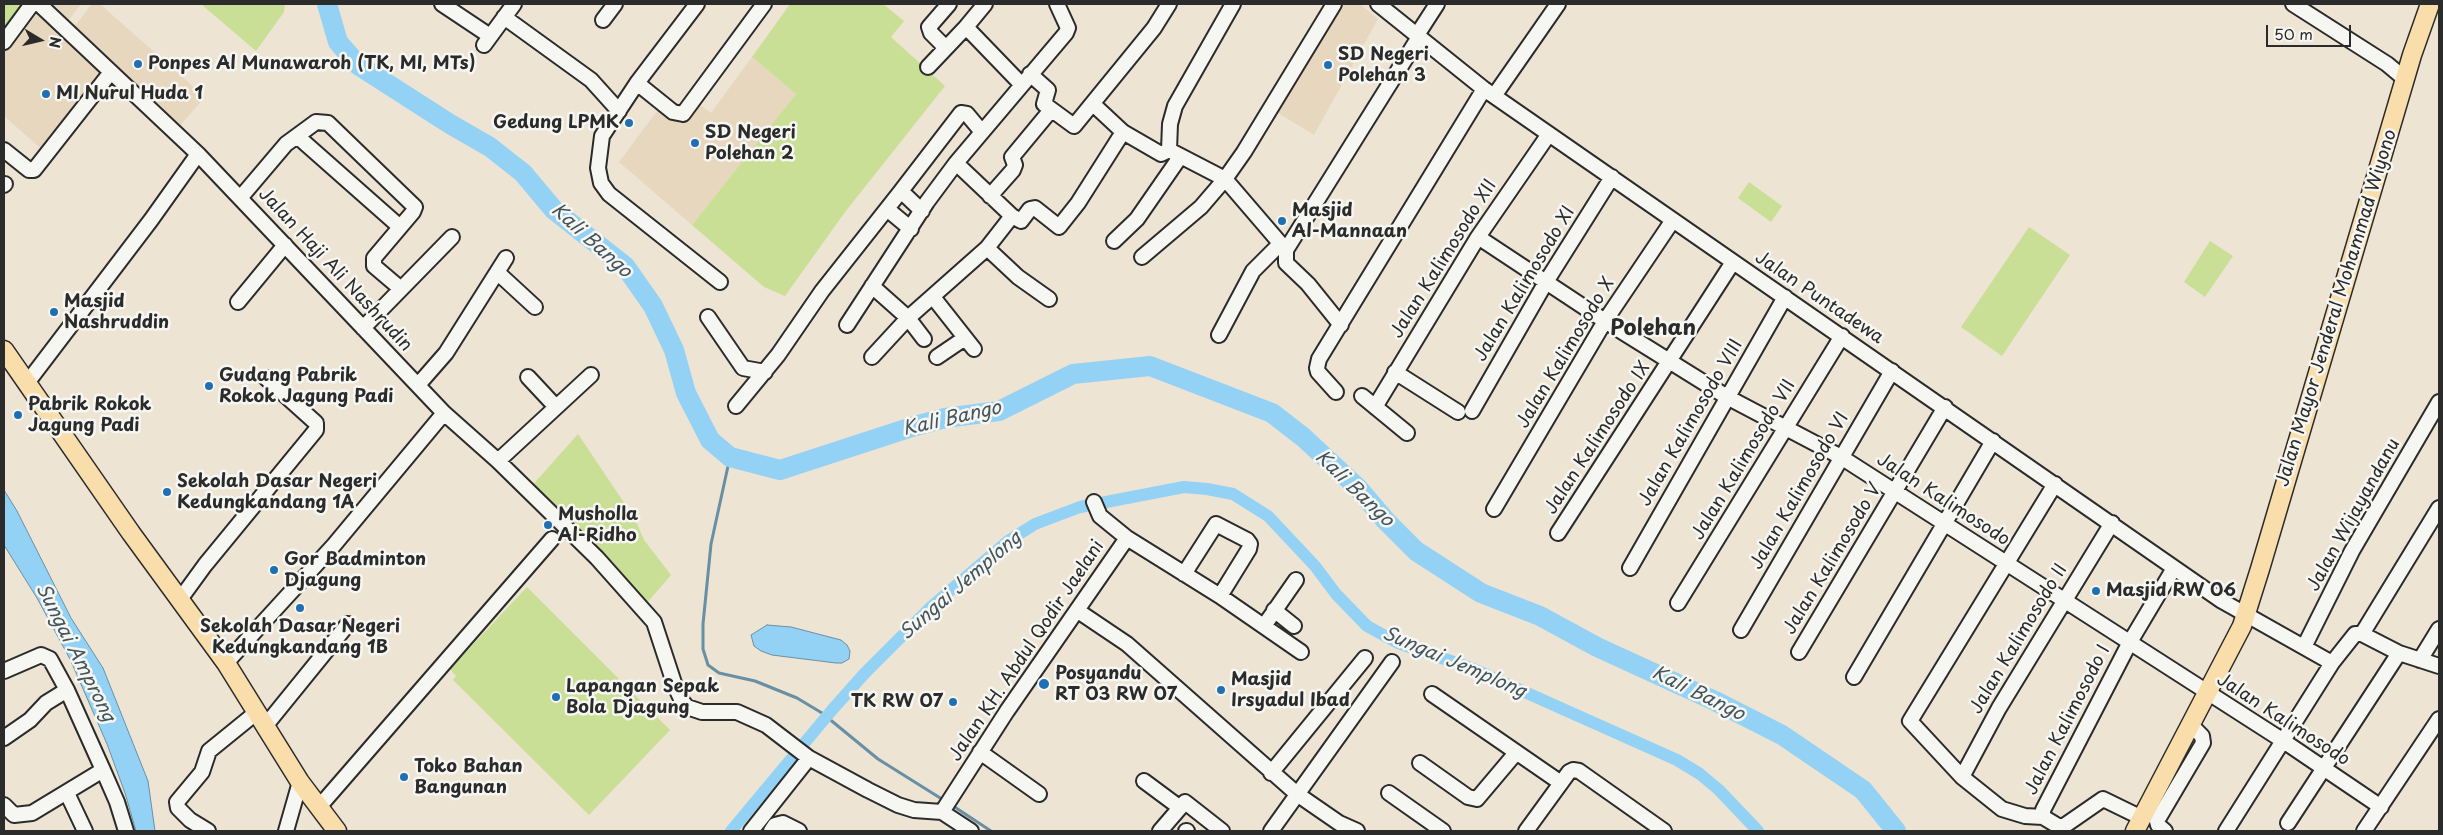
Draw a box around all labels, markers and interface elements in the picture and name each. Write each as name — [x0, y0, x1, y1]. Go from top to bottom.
north arrow — [15, 15, 65, 65]
scale bar — [2268, 15, 2353, 47]
text: 50 m — [2274, 22, 2313, 45]
text: N — [44, 35, 67, 50]
place label: SD Negeri Polehan 3 — [1338, 44, 1429, 86]
place label: Ponpes Al Munawaroh (TK, MI, MTs) — [148, 53, 475, 75]
marker: Ponpes Al Munawaroh (TK, MI, MTs) — [132, 58, 144, 70]
marker: SD Negeri Polehan 3 — [1322, 59, 1334, 71]
place label: MI Nurul Huda 1 — [56, 83, 203, 105]
marker: MI Nurul Huda 1 — [40, 88, 52, 100]
place label: Gedung LPMK — [493, 112, 619, 134]
marker: Gedung LPMK — [623, 117, 635, 129]
place label: SD Negeri Polehan 2 — [705, 122, 796, 164]
street label: Jalan Mayor Jenderal Mohammad Wiyono — [2272, 127, 2402, 489]
marker: SD Negeri Polehan 2 — [689, 137, 701, 149]
street label: Jalan Kalimosodo XII — [1386, 176, 1502, 342]
street label: Jalan Haji Ali Nashrudin — [254, 184, 416, 356]
water label: Kali Bango — [546, 199, 636, 283]
place label: Masjid Al-Mannaan — [1292, 200, 1407, 242]
street label: Jalan Kalimosodo XI — [1470, 202, 1580, 366]
marker: Masjid Al-Mannaan — [1276, 215, 1288, 227]
street label: Jalan Puntadewa — [1751, 247, 1887, 349]
street label: Jalan Kalimosodo X — [1512, 274, 1620, 432]
place label: Masjid Nashruddin — [64, 291, 169, 334]
marker: Masjid Nashruddin — [48, 306, 60, 318]
district label: Polehan — [1610, 316, 1696, 342]
street label: Jalan Kalimosodo VIII — [1634, 336, 1748, 510]
street label: Jalan Kalimosodo IX — [1541, 358, 1655, 518]
place label: Gudang Pabrik Rokok Jagung Padi — [219, 365, 393, 408]
street label: Jalan Kalimosodo VII — [1688, 376, 1800, 544]
marker: Gudang Pabrik Rokok Jagung Padi — [203, 380, 215, 392]
place label: Pabrik Rokok Jagung Padi — [28, 394, 151, 436]
water label: Kali Bango — [901, 397, 1003, 441]
marker: Pabrik Rokok Jagung Padi — [12, 409, 24, 421]
street label: Jalan Kalimosodo VI — [1746, 409, 1854, 573]
street label: Jalan Wijayandanu — [2303, 435, 2405, 595]
water label: Kali Bango — [1310, 446, 1398, 532]
street label: Jalan Kalimosodo — [1872, 449, 2014, 551]
place label: Sekolah Dasar Negeri Kedungkandang 1A — [177, 471, 377, 514]
street label: Jalan Kalimosodo V — [1779, 479, 1887, 639]
marker: Sekolah Dasar Negeri Kedungkandang 1A — [161, 486, 173, 498]
place label: Musholla Al-Ridho — [558, 504, 638, 546]
marker: Musholla Al-Ridho — [542, 519, 554, 531]
water label: Sungai Jemplong — [895, 527, 1027, 645]
street label: Jalan KH. Abdul Qodir Jaelani — [945, 536, 1109, 766]
place label: Gor Badminton Djagung — [284, 549, 426, 592]
street label: Jalan Kalimosodo II — [1966, 560, 2072, 718]
marker: Gor Badminton Djagung — [268, 564, 280, 576]
water label: Sungai Amprong — [30, 580, 120, 726]
place label: Masjid RW 06 — [2106, 580, 2236, 602]
marker: Masjid RW 06 — [2090, 585, 2102, 597]
marker: Sekolah Dasar Negeri Kedungkandang 1B — [294, 602, 306, 614]
place label: Sekolah Dasar Negeri Kedungkandang 1B — [200, 616, 400, 659]
water label: Sungai Jemplong — [1379, 622, 1529, 704]
street label: Jalan Kalimosodo I — [2021, 641, 2115, 799]
water label: Kali Bango — [1648, 662, 1748, 726]
place label: Posyandu RT 03 RW 07 — [1055, 663, 1177, 706]
place label: Masjid Irsyadul Ibad — [1231, 669, 1350, 712]
street label: Jalan Kalimosodo — [2212, 669, 2354, 771]
place label: Lapangan Sepak Bola Djagung — [566, 676, 719, 719]
marker: Posyandu RT 03 RW 07 — [1037, 677, 1051, 691]
marker: Masjid Irsyadul Ibad — [1215, 684, 1227, 696]
marker: Lapangan Sepak Bola Djagung — [550, 691, 562, 703]
place label: TK RW 07 — [851, 691, 943, 713]
marker: TK RW 07 — [947, 696, 959, 708]
place label: Toko Bahan Bangunan — [414, 756, 523, 799]
marker: Toko Bahan Bangunan — [398, 771, 410, 783]

